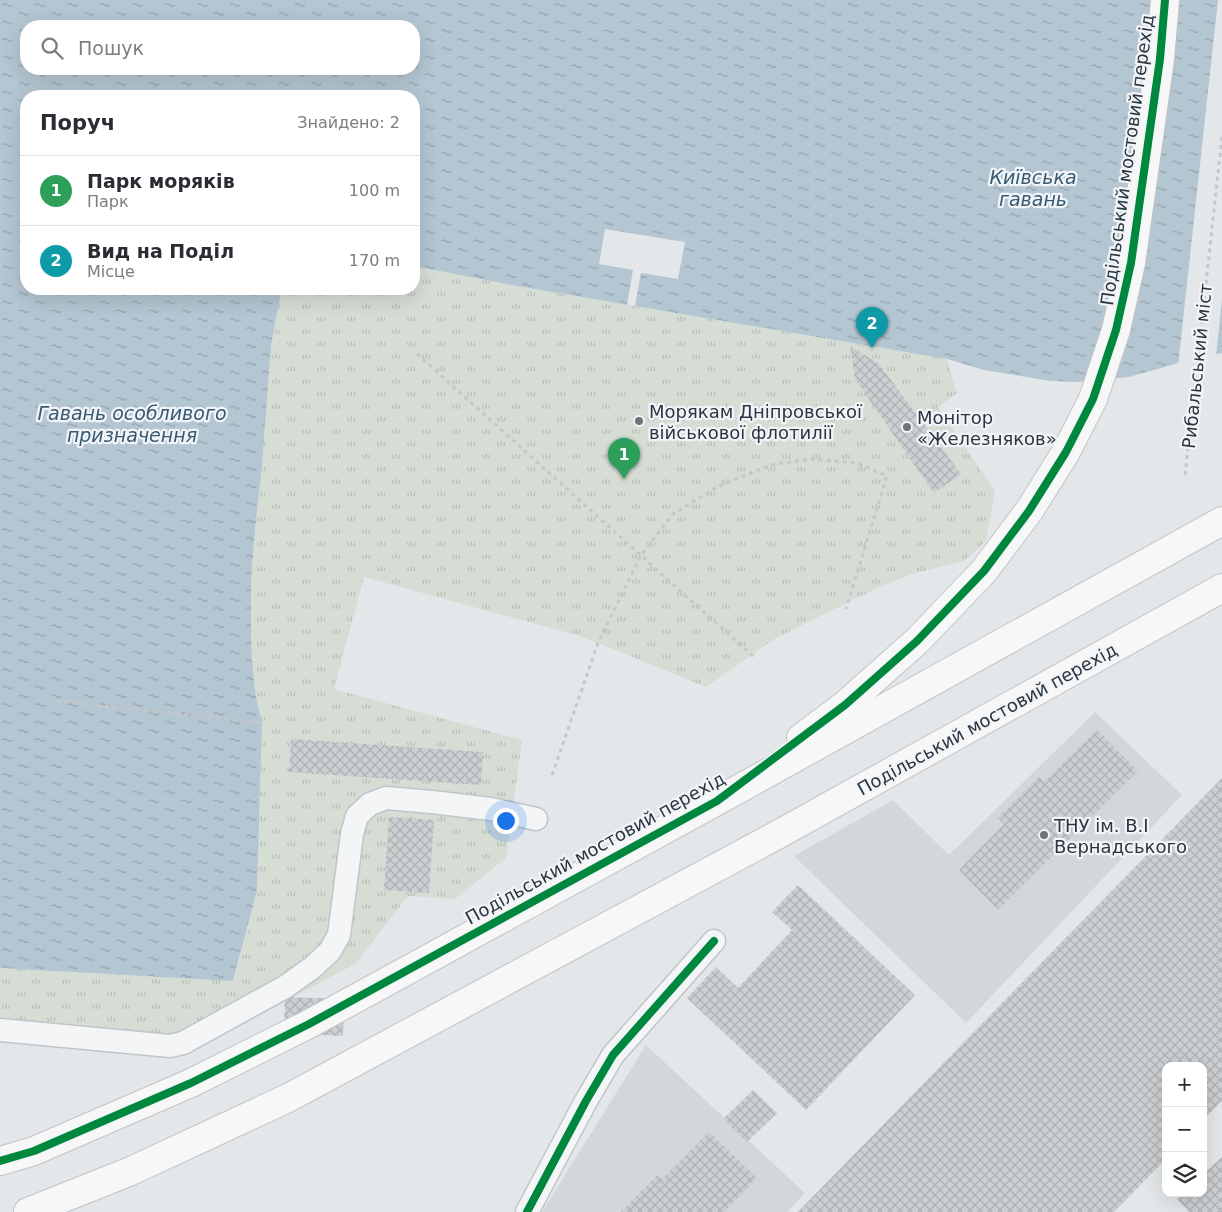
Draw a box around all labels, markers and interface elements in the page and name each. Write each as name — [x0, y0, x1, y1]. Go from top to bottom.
street label: Подільський мостовий перехід — [1096, 13, 1158, 307]
search box — [20, 20, 420, 75]
icon: search — [38, 34, 66, 62]
text: Пошук — [78, 37, 144, 59]
text: Поруч — [40, 111, 115, 135]
text: Знайдено: 2 — [297, 113, 400, 132]
water label: Київська гавань — [989, 166, 1077, 210]
text: Парк моряків — [87, 170, 235, 192]
text: 1 — [50, 181, 62, 200]
text: 100 m — [349, 181, 400, 200]
text: Парк — [87, 192, 129, 211]
text: Вид на Поділ — [87, 240, 234, 262]
text: 2 — [50, 251, 62, 270]
text: 170 m — [349, 251, 400, 270]
text: Місце — [87, 262, 135, 281]
street label: Рибальський міст — [1178, 282, 1216, 450]
pin: 2 — [856, 307, 888, 348]
place label: Морякам Дніпровської військової флотилії — [649, 401, 863, 443]
water label: Гавань особливого призначення — [37, 402, 227, 446]
place label: Монітор «Железняков» — [917, 407, 1057, 449]
marker: Морякам Дніпровської військової флотилії — [633, 415, 645, 427]
marker: Монітор «Железняков» — [901, 421, 913, 433]
pin: 1 — [608, 438, 640, 479]
street label: Подільський мостовий перехід — [853, 639, 1121, 799]
street label: Подільський мостовий перехід — [461, 768, 729, 928]
your location — [493, 808, 519, 834]
place label: ТНУ ім. В.І Вернадського — [1053, 815, 1187, 857]
marker: ТНУ ім. В.І Вернадського — [1038, 829, 1050, 841]
map controls — [1162, 1062, 1207, 1197]
button: + — [1162, 1062, 1207, 1107]
button: − — [1162, 1107, 1207, 1152]
button: layers — [1162, 1152, 1207, 1197]

